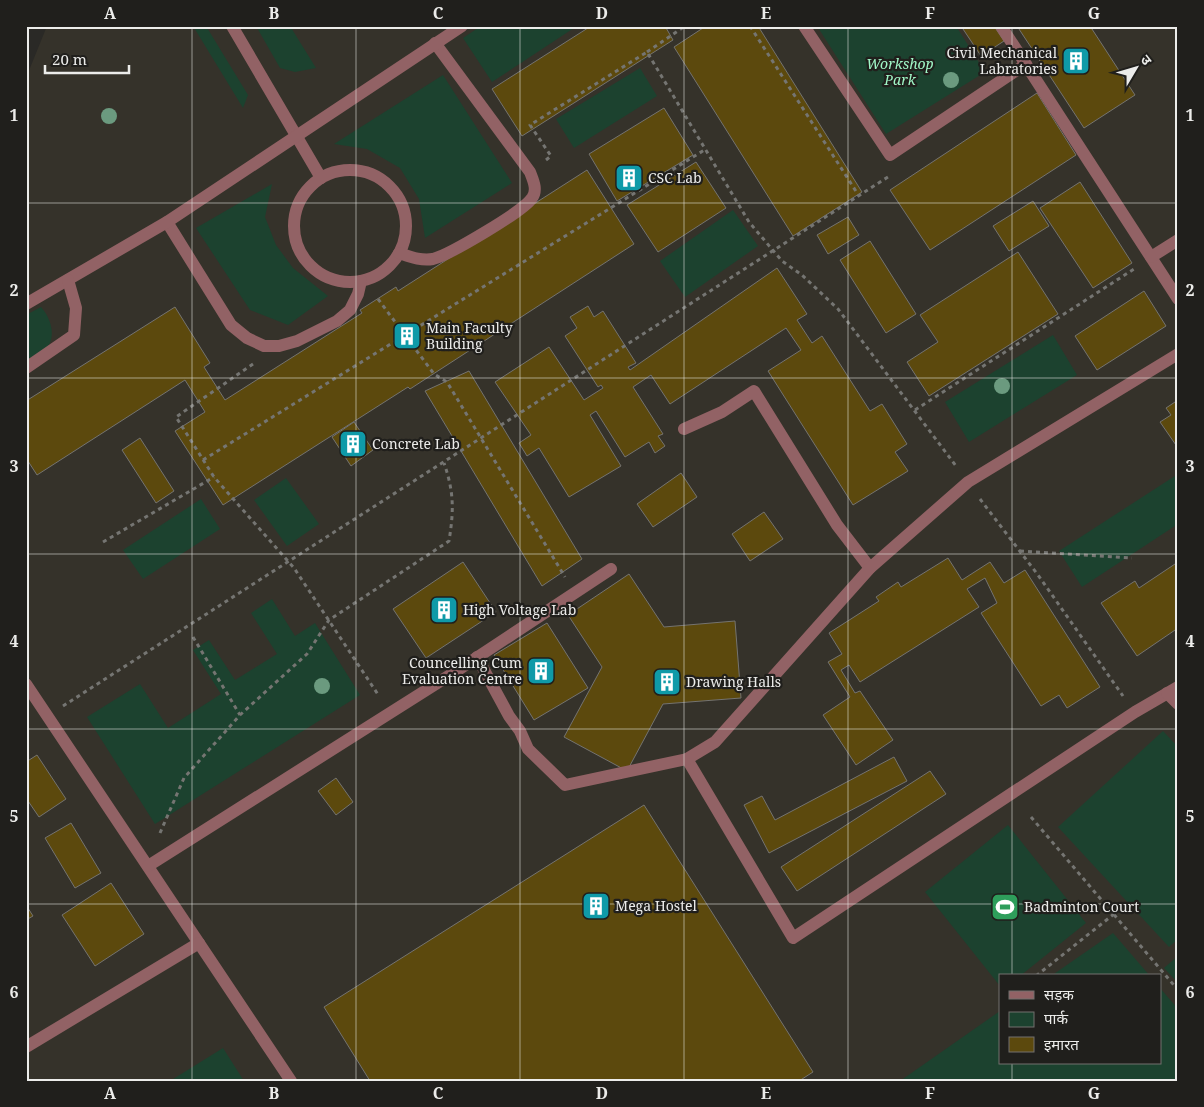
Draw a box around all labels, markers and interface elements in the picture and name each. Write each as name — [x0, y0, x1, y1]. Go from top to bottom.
text: A — [104, 2, 117, 24]
text: B — [269, 2, 280, 24]
text: C — [433, 2, 444, 24]
text: D — [596, 2, 608, 24]
text: E — [761, 2, 771, 24]
text: F — [925, 2, 935, 24]
text: G — [1088, 2, 1100, 24]
scale bar — [45, 42, 129, 74]
north arrow — [1112, 42, 1162, 92]
place label: Civil Mechanical Labratories — [946, 43, 1058, 78]
building icon: Civil Mechanical Labratories — [1061, 46, 1091, 76]
text: 20 m — [52, 49, 87, 69]
text: उ — [1137, 51, 1157, 69]
park label: Workshop Park — [866, 54, 934, 89]
text: 1 — [9, 104, 19, 126]
text: 1 — [1185, 104, 1195, 126]
building icon: CSC Lab — [614, 163, 644, 193]
place label: CSC Lab — [648, 168, 702, 187]
text: 2 — [9, 279, 19, 301]
text: 2 — [1185, 279, 1195, 301]
place label: Main Faculty Building — [426, 318, 513, 353]
building icon: Main Faculty Building — [392, 321, 422, 351]
building icon: Concrete Lab — [338, 429, 368, 459]
place label: Concrete Lab — [372, 434, 460, 453]
text: 3 — [9, 455, 19, 477]
text: 3 — [1185, 455, 1195, 477]
building icon: High Voltage Lab — [429, 595, 459, 625]
place label: High Voltage Lab — [463, 600, 576, 619]
text: 4 — [9, 630, 19, 652]
text: 4 — [1185, 630, 1195, 652]
place label: Councelling Cum Evaluation Centre — [402, 653, 522, 688]
building icon: Councelling Cum Evaluation Centre — [526, 656, 556, 686]
building icon: Drawing Halls — [652, 667, 682, 697]
place label: Drawing Halls — [686, 672, 781, 691]
text: 5 — [9, 805, 19, 827]
text: 5 — [1185, 805, 1195, 827]
building icon: Mega Hostel — [581, 891, 611, 921]
sports icon: Badminton Court — [990, 892, 1020, 922]
place label: Mega Hostel — [615, 896, 698, 915]
place label: Badminton Court — [1024, 897, 1139, 916]
legend — [999, 974, 1162, 1064]
text: 6 — [9, 981, 19, 1003]
text: 6 — [1185, 981, 1195, 1003]
text: सड़क — [1044, 984, 1074, 1004]
text: पार्क — [1044, 1008, 1068, 1028]
text: इमारत — [1044, 1034, 1079, 1054]
text: A — [104, 1082, 117, 1104]
text: B — [269, 1082, 280, 1104]
text: C — [433, 1082, 444, 1104]
text: D — [596, 1082, 608, 1104]
text: E — [761, 1082, 771, 1104]
text: F — [925, 1082, 935, 1104]
text: G — [1088, 1082, 1100, 1104]

